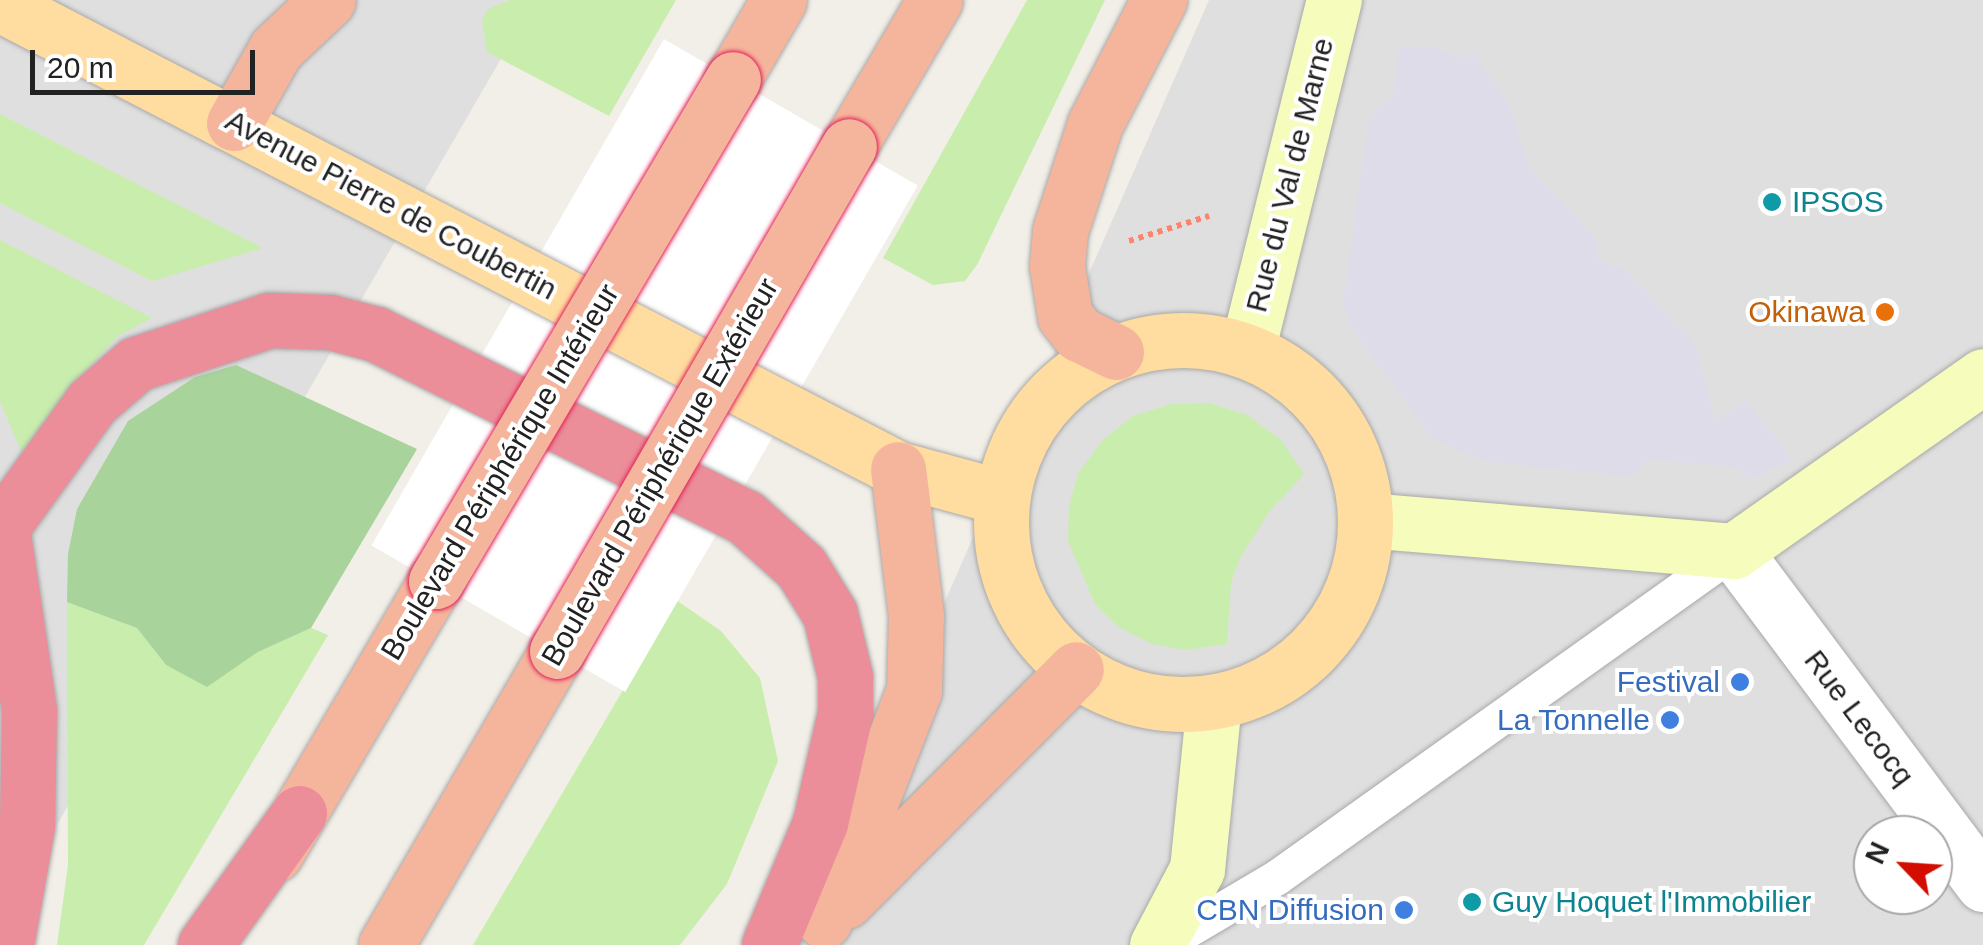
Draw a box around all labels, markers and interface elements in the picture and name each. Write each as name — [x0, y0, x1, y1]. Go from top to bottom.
scale bar — [35, 30, 260, 92]
street label: Rue du Val de Marne — [1239, 34, 1341, 316]
text: 20 m — [47, 51, 114, 84]
street label: Avenue Pierre de Coubertin — [219, 102, 563, 308]
place label: IPSOS — [1792, 184, 1884, 220]
marker: IPSOS — [1761, 191, 1783, 213]
street label: Boulevard Périphérique Extérieur — [534, 272, 786, 672]
street label: Boulevard Périphérique Intérieur — [373, 278, 627, 666]
place label: Okinawa — [1748, 294, 1865, 330]
marker: Okinawa — [1874, 301, 1896, 323]
street label: Rue Lecocq — [1796, 643, 1922, 793]
place label: Festival — [1617, 664, 1720, 700]
marker: Festival — [1729, 671, 1751, 693]
place label: La Tonnelle — [1497, 702, 1650, 738]
marker: La Tonnelle — [1659, 709, 1681, 731]
north arrow — [1853, 815, 1953, 915]
text: N — [1859, 837, 1895, 869]
place label: Guy Hoquet l'Immobilier — [1492, 884, 1811, 920]
marker: Guy Hoquet l'Immobilier — [1461, 891, 1483, 913]
place label: CBN Diffusion — [1196, 892, 1384, 928]
marker: CBN Diffusion — [1393, 899, 1415, 921]

